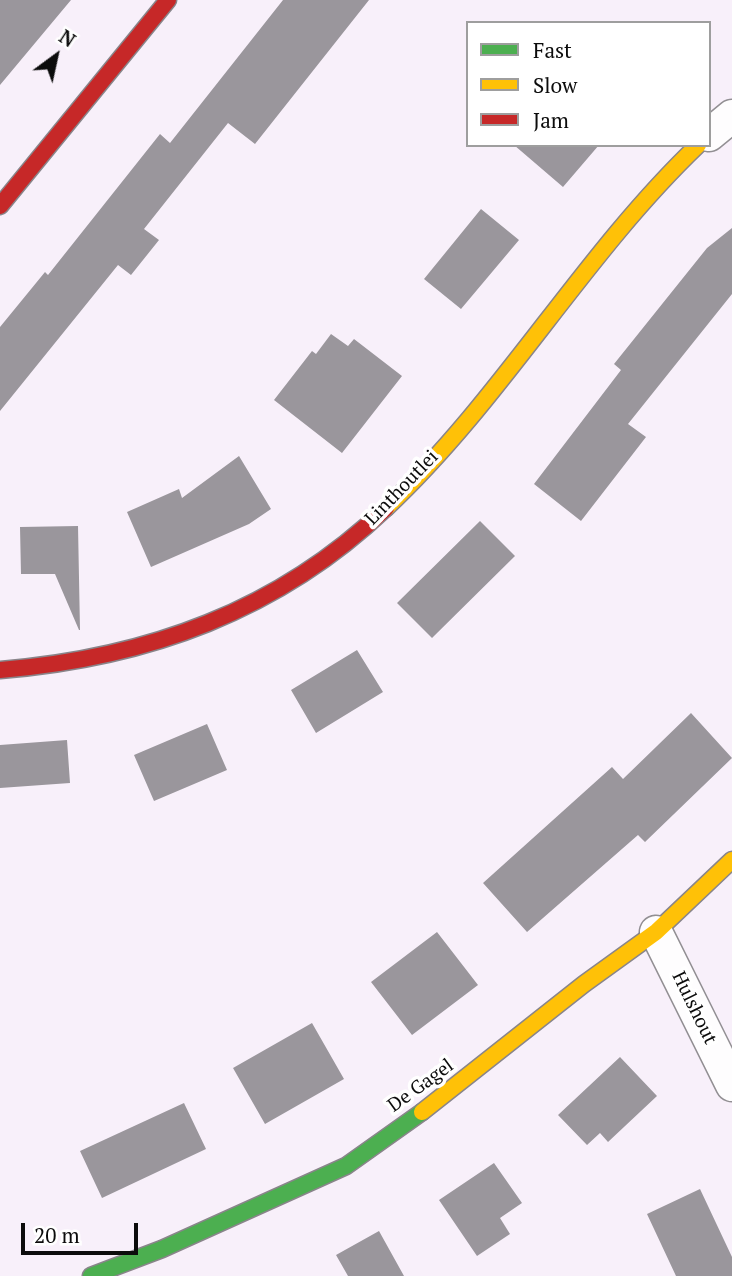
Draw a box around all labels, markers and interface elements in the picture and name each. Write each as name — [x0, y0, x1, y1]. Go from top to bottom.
north arrow — [21, 21, 91, 91]
legend — [466, 21, 711, 147]
text: N — [55, 24, 81, 52]
text: Fast — [533, 36, 572, 64]
text: Slow — [533, 71, 577, 99]
text: Jam — [533, 106, 569, 134]
street label: Linthoutlei — [361, 446, 443, 530]
street label: Hulshout — [667, 968, 721, 1048]
street label: De Gagel — [384, 1055, 458, 1117]
scale bar — [24, 1210, 142, 1254]
text: 20 m — [34, 1221, 80, 1249]

